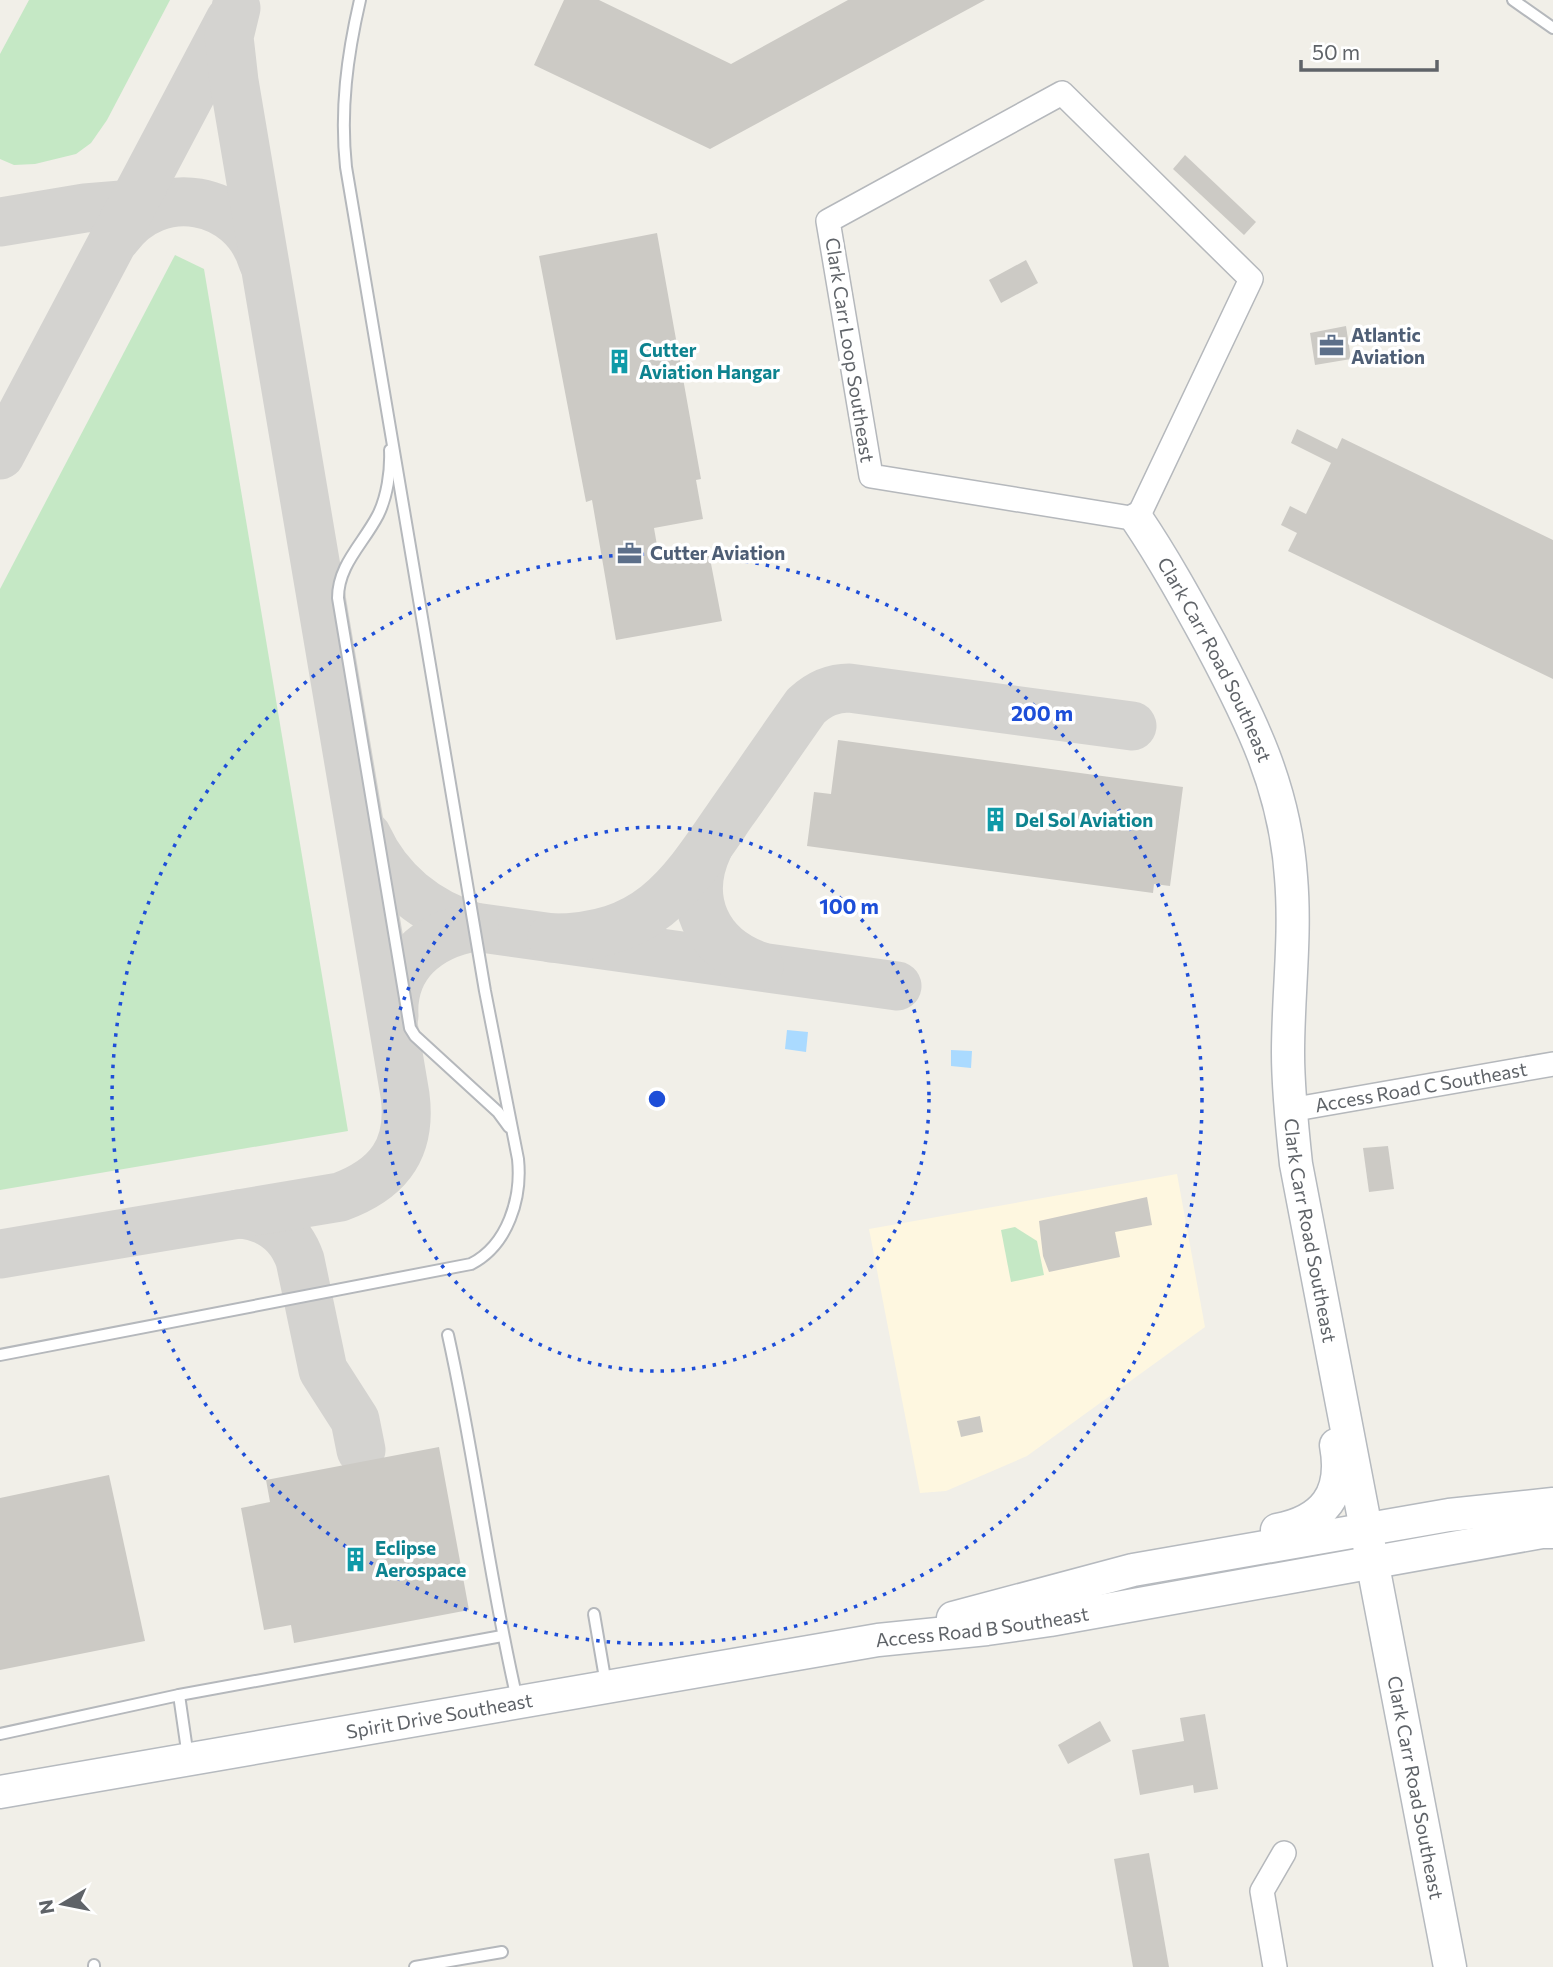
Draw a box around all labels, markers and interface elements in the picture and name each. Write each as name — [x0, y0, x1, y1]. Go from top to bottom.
scale bar — [1301, 28, 1438, 72]
text: 50 m — [1312, 39, 1360, 64]
street label: Clark Carr Loop Southeast — [821, 236, 880, 464]
place label: Atlantic Aviation — [1351, 323, 1425, 368]
office icon: Atlantic Aviation — [1317, 332, 1345, 360]
place label: Cutter Aviation Hangar — [639, 338, 780, 383]
building icon: Cutter Aviation Hangar — [605, 347, 633, 375]
office icon: Cutter Aviation — [616, 539, 644, 567]
place label: Cutter Aviation — [650, 541, 785, 564]
street label: Clark Carr Road Southeast — [1153, 553, 1277, 765]
text: 200 m — [1011, 700, 1073, 725]
building icon: Del Sol Aviation — [981, 806, 1009, 834]
place label: Del Sol Aviation — [1015, 808, 1153, 831]
text: 100 m — [819, 893, 879, 918]
street label: Access Road C Southeast — [1313, 1057, 1529, 1116]
centre of rings — [645, 1087, 669, 1111]
street label: Clark Carr Road Southeast — [1280, 1117, 1342, 1345]
place label: Eclipse Aerospace — [375, 1536, 466, 1581]
building icon: Eclipse Aerospace — [341, 1545, 369, 1573]
street label: Access Road B Southeast — [874, 1601, 1091, 1651]
street label: Clark Carr Road Southeast — [1383, 1674, 1449, 1901]
street label: Spirit Drive Southeast — [344, 1688, 535, 1743]
north arrow — [28, 1869, 98, 1939]
text: N — [33, 1898, 58, 1916]

